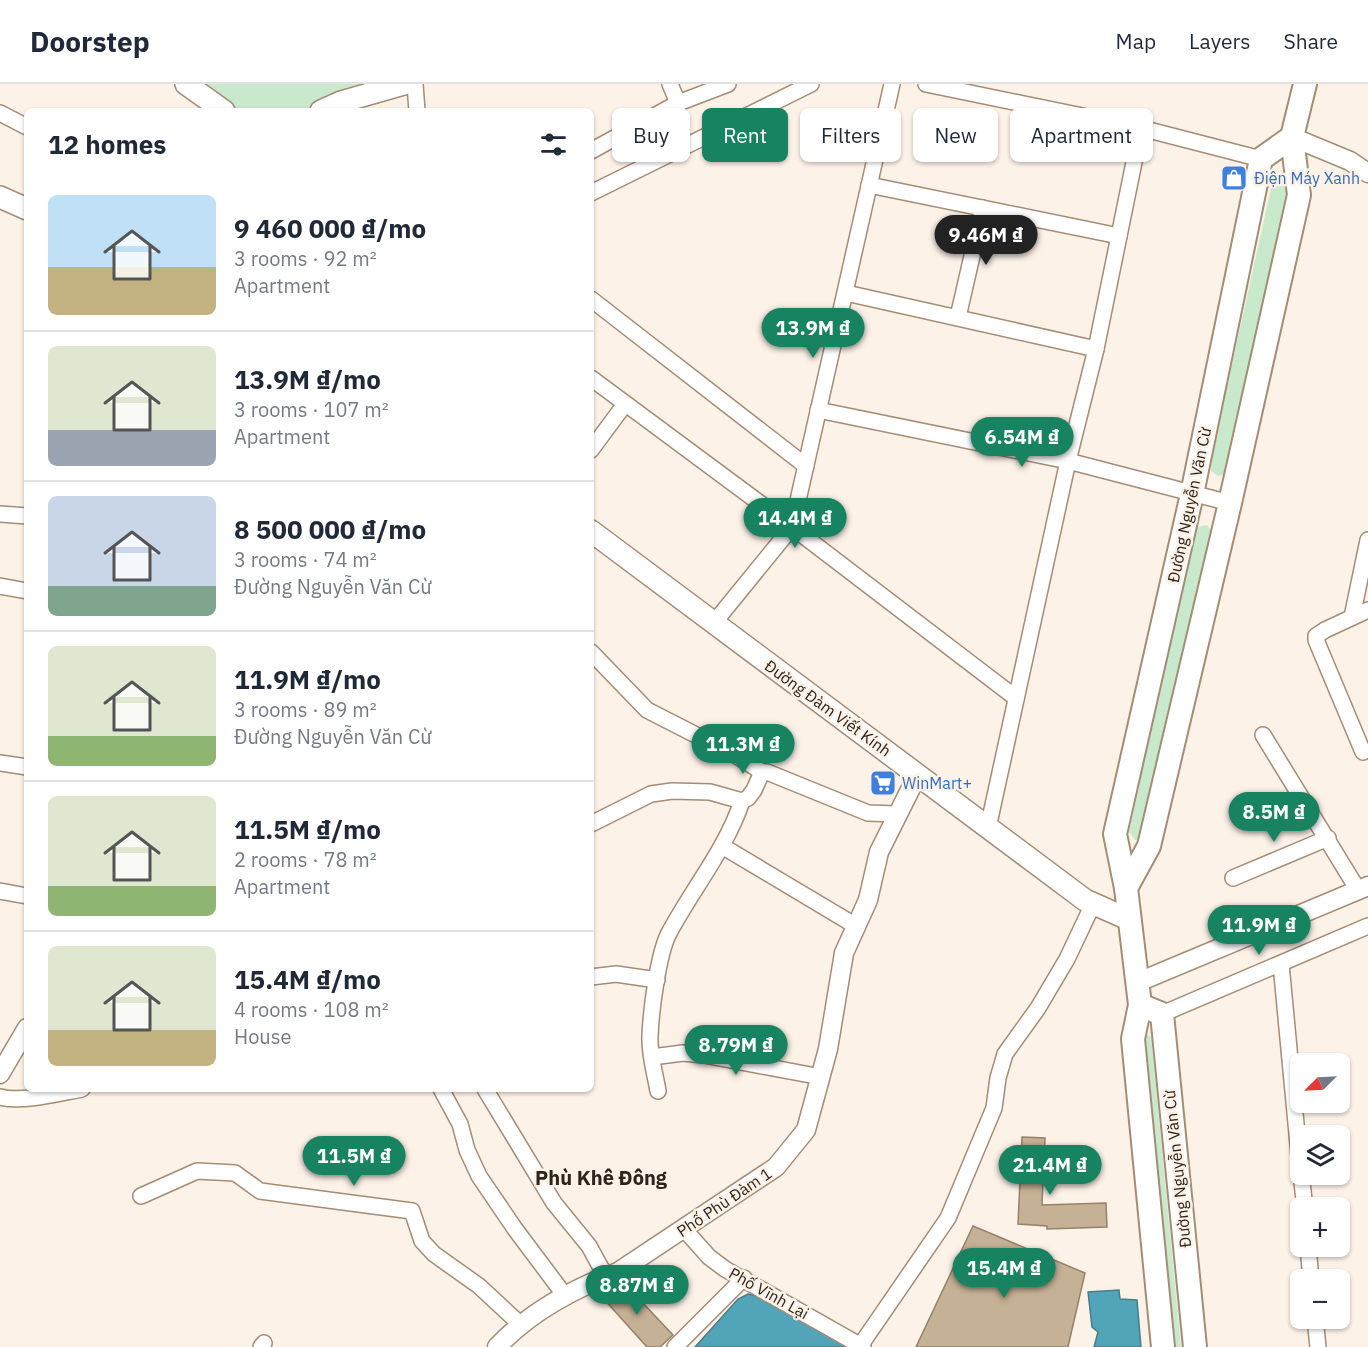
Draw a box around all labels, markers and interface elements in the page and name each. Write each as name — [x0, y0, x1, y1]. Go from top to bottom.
text: Doorstep — [30, 23, 150, 60]
text: Map — [1116, 27, 1156, 55]
text: Layers — [1189, 27, 1251, 55]
text: Share — [1284, 27, 1338, 55]
chip: Buy — [612, 108, 690, 162]
chip: Rent — [702, 108, 788, 162]
chip: Filters — [800, 108, 901, 162]
chip: New — [913, 108, 998, 162]
chip: Apartment — [1010, 108, 1153, 162]
text: 12 homes — [48, 127, 166, 161]
icon: filters — [537, 128, 570, 161]
shop icon: Điện Máy Xanh — [1219, 163, 1249, 193]
place label: Điện Máy Xanh — [1254, 168, 1360, 188]
text: 9 460 000 ₫/mo — [234, 211, 426, 245]
pin: 9.46M ₫ — [931, 215, 1041, 266]
icon: home — [96, 219, 168, 291]
text: 9.46M ₫ — [949, 221, 1023, 248]
text: 3 rooms · 92 m² — [234, 245, 377, 272]
text: Apartment — [234, 272, 330, 299]
pin: 13.9M ₫ — [758, 308, 868, 359]
text: 13.9M ₫ — [776, 314, 850, 341]
text: 13.9M ₫/mo — [234, 362, 381, 396]
icon: home — [96, 370, 168, 442]
text: 3 rooms · 107 m² — [234, 396, 389, 423]
pin: 6.54M ₫ — [967, 417, 1077, 468]
text: Apartment — [234, 423, 330, 450]
text: 6.54M ₫ — [985, 423, 1059, 450]
street label: Đường Nguyễn Văn Cừ — [1163, 425, 1215, 584]
pin: 14.4M ₫ — [740, 498, 850, 549]
text: 14.4M ₫ — [758, 504, 832, 531]
text: 8 500 000 ₫/mo — [234, 512, 426, 546]
icon: home — [96, 520, 168, 592]
text: 3 rooms · 74 m² — [234, 546, 377, 573]
text: Đường Nguyễn Văn Cừ — [234, 573, 432, 600]
street label: Đường Đàm Viết Kính — [761, 655, 895, 761]
text: 11.9M ₫/mo — [234, 662, 381, 696]
icon: home — [96, 670, 168, 742]
text: 3 rooms · 89 m² — [234, 696, 377, 723]
text: Đường Nguyễn Văn Cừ — [234, 723, 432, 750]
pin: 11.3M ₫ — [688, 724, 798, 775]
text: 11.3M ₫ — [706, 730, 780, 757]
supermarket icon: WinMart+ — [868, 768, 898, 798]
place label: WinMart+ — [902, 773, 972, 793]
pin: 8.5M ₫ — [1225, 792, 1323, 843]
text: 8.5M ₫ — [1243, 798, 1305, 825]
text: 11.5M ₫/mo — [234, 812, 381, 846]
icon: home — [96, 820, 168, 892]
text: 2 rooms · 78 m² — [234, 846, 377, 873]
text: Apartment — [234, 873, 330, 900]
pin: 11.9M ₫ — [1204, 905, 1314, 956]
text: 11.9M ₫ — [1222, 911, 1296, 938]
text: 15.4M ₫/mo — [234, 962, 381, 996]
icon: home — [96, 970, 168, 1042]
text: 4 rooms · 108 m² — [234, 996, 389, 1023]
text: House — [234, 1023, 291, 1050]
pin: 8.79M ₫ — [681, 1025, 791, 1076]
text: 8.79M ₫ — [699, 1031, 773, 1058]
north arrow — [1290, 1053, 1350, 1113]
map controls — [1290, 1053, 1350, 1329]
street label: Đường Nguyễn Văn Cừ — [1159, 1088, 1195, 1249]
button: layers — [1290, 1125, 1350, 1185]
pin: 11.5M ₫ — [299, 1136, 409, 1187]
text: 11.5M ₫ — [317, 1142, 391, 1169]
pin: 21.4M ₫ — [995, 1145, 1105, 1196]
text: 21.4M ₫ — [1013, 1151, 1087, 1178]
street label: Phố Phù Đàm 1 — [673, 1163, 775, 1241]
district label: Phù Khê Đông — [535, 1164, 668, 1191]
button: + — [1290, 1197, 1350, 1257]
pin: 15.4M ₫ — [949, 1248, 1059, 1299]
text: 15.4M ₫ — [967, 1254, 1041, 1281]
street label: Phố Vĩnh Lại — [725, 1263, 813, 1323]
pin: 8.87M ₫ — [582, 1265, 692, 1316]
button: − — [1290, 1269, 1350, 1329]
text: 8.87M ₫ — [600, 1271, 674, 1298]

